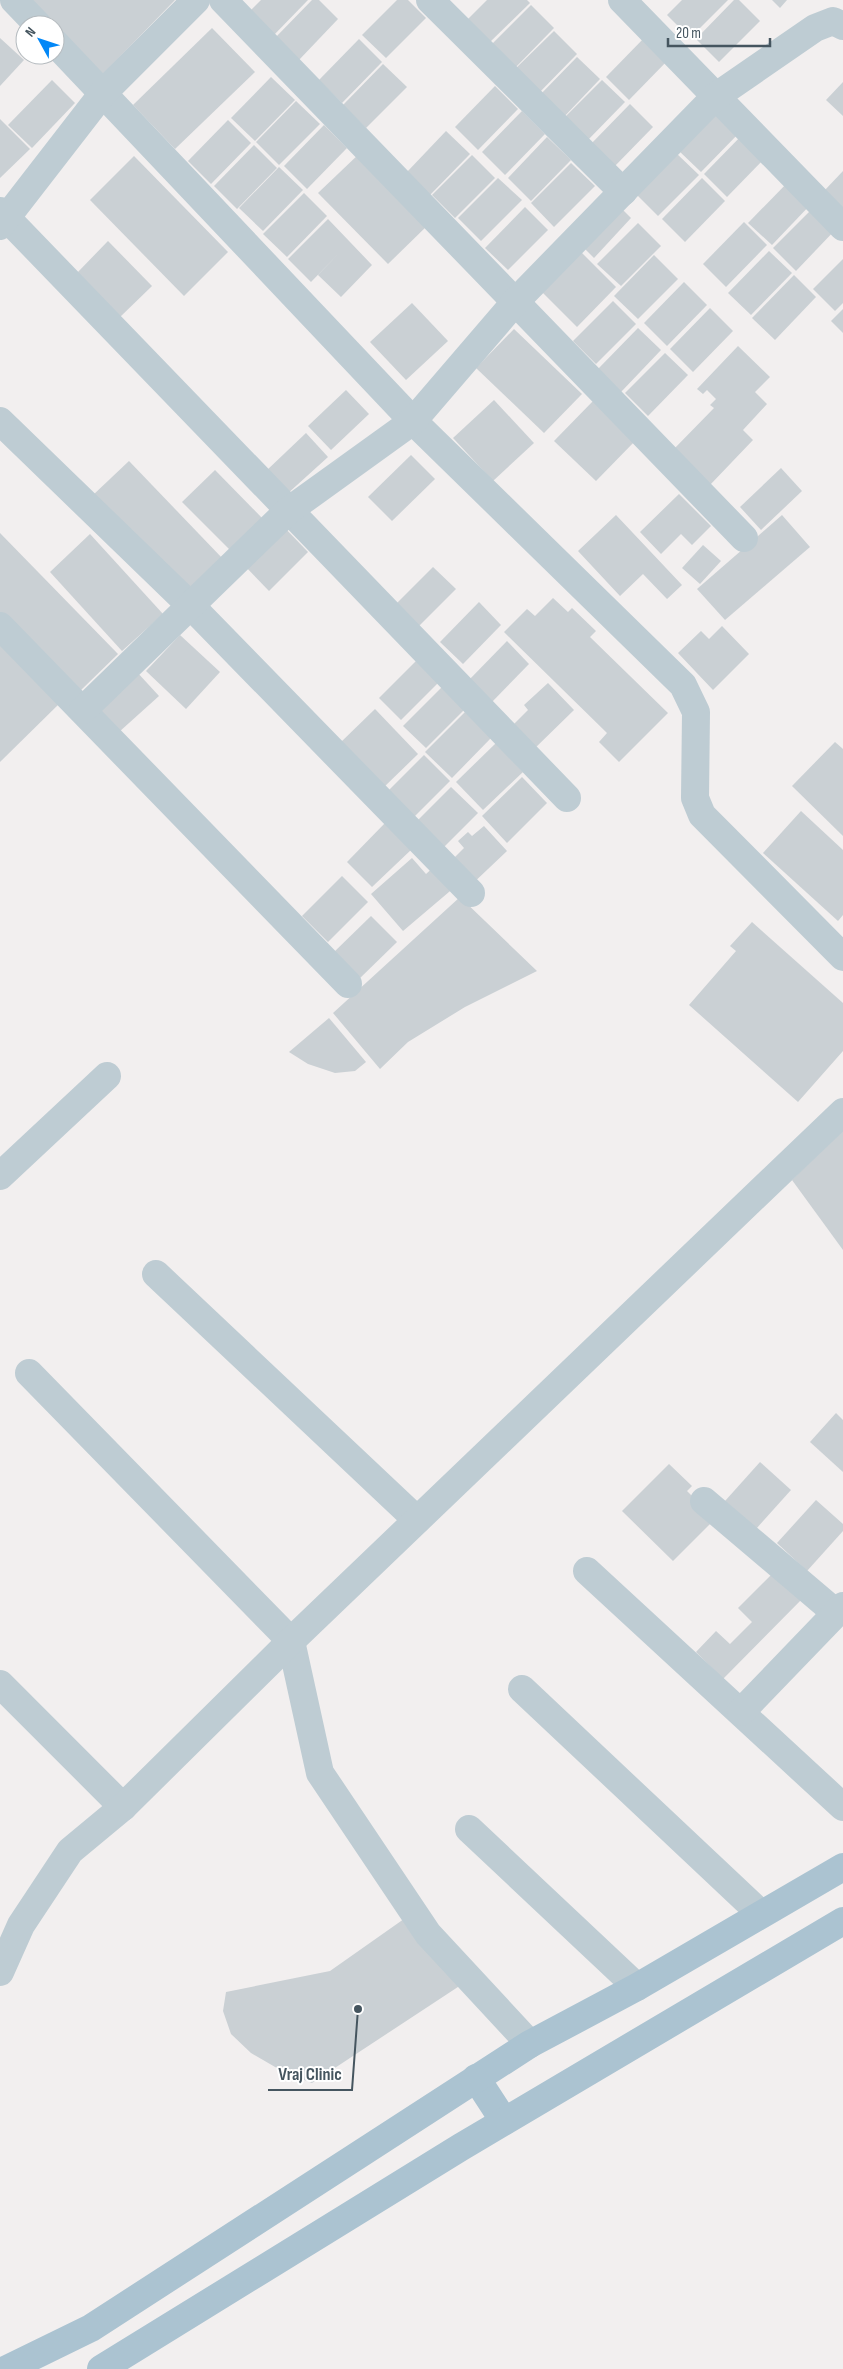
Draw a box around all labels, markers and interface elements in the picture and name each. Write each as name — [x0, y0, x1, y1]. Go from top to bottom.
north arrow — [15, 15, 65, 65]
scale bar — [668, 15, 770, 47]
text: N — [22, 24, 39, 40]
text: 20 m — [676, 24, 701, 43]
callout: Vraj Clinic — [268, 2057, 352, 2090]
text: Vraj Clinic — [278, 2064, 342, 2085]

